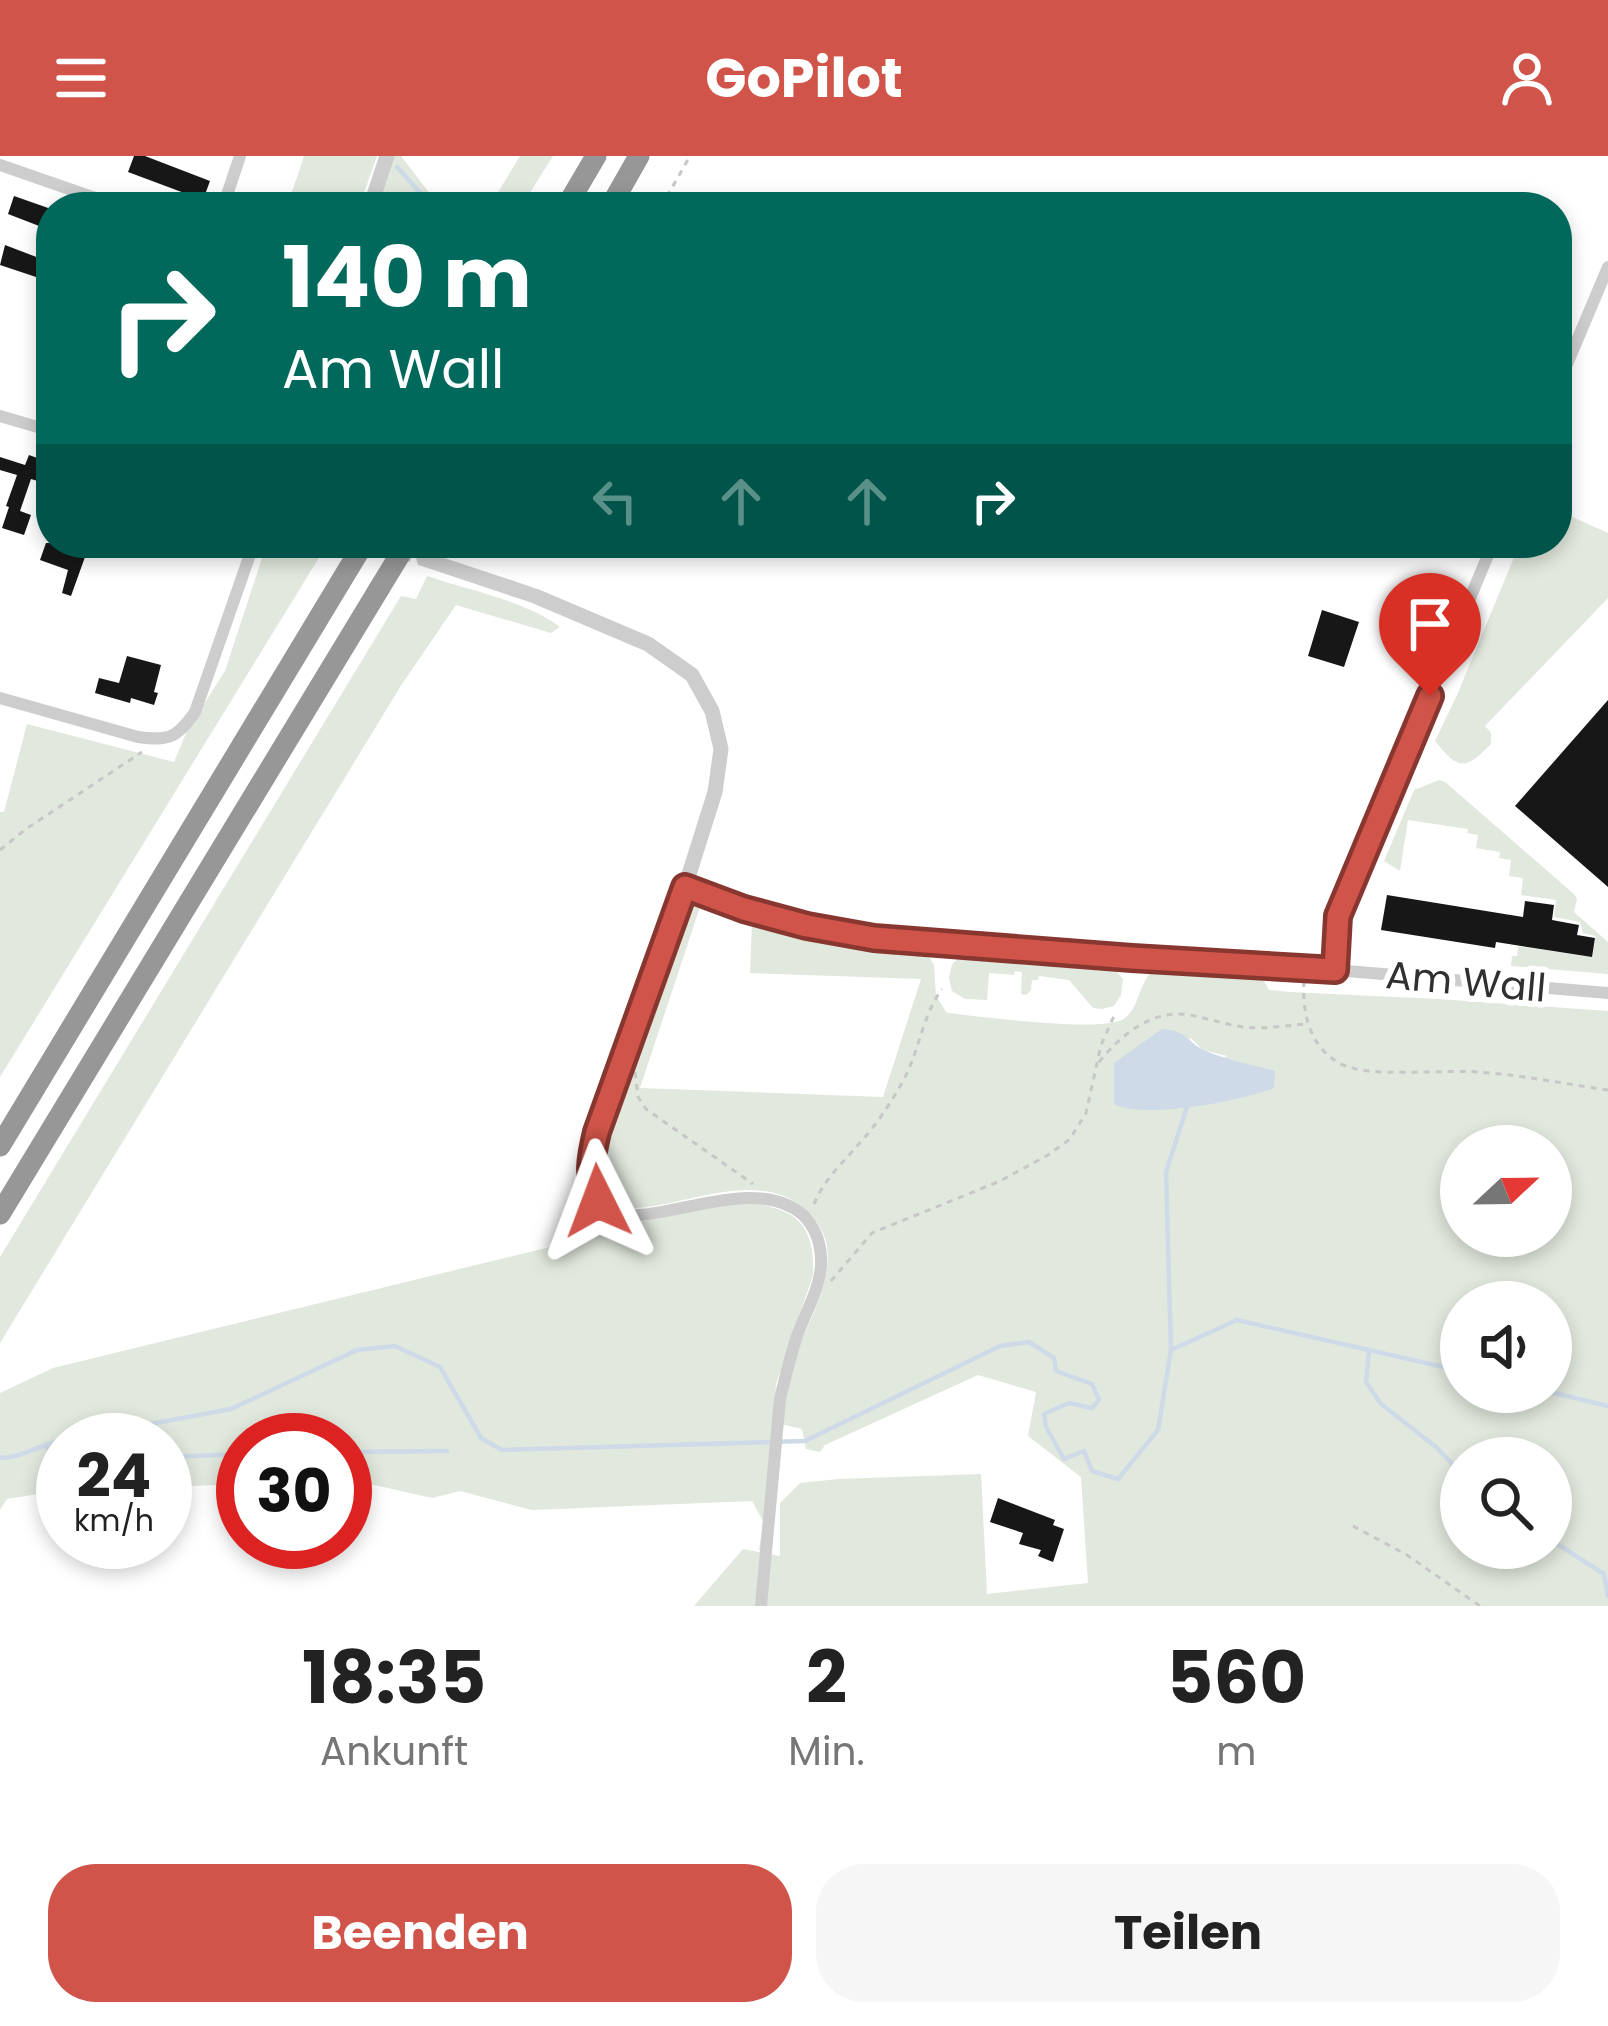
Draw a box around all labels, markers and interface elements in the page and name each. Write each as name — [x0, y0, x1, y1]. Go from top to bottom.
text: GoPilot — [705, 40, 903, 116]
icon: menu — [48, 45, 114, 111]
icon: person — [1494, 45, 1560, 111]
text: 140 m — [282, 219, 532, 336]
icon: right — [84, 240, 240, 396]
text: Am Wall — [282, 331, 504, 407]
icon: left — [582, 468, 648, 534]
icon: ahead — [708, 468, 774, 534]
icon: ahead — [834, 468, 900, 534]
icon: right — [960, 468, 1026, 534]
pin — [1379, 573, 1481, 696]
icon: arrive — [1397, 591, 1463, 657]
street label: Am Wall — [1384, 947, 1548, 1016]
north arrow — [1440, 1125, 1572, 1257]
map controls — [1440, 1125, 1572, 1569]
position arrow — [535, 1138, 661, 1264]
button: sound — [1440, 1281, 1572, 1413]
speed limit sign: 30 — [216, 1413, 372, 1569]
text: 24 — [77, 1434, 151, 1518]
button: search — [1440, 1437, 1572, 1569]
text: km/h — [74, 1499, 154, 1542]
text: 18:35 — [302, 1627, 486, 1728]
text: 2 — [806, 1627, 847, 1728]
text: 560 — [1167, 1627, 1306, 1728]
text: Ankunft — [320, 1724, 468, 1779]
text: Min. — [788, 1724, 865, 1779]
text: m — [1216, 1724, 1256, 1779]
button: Beenden — [48, 1864, 792, 2002]
button: Teilen — [816, 1864, 1560, 2002]

